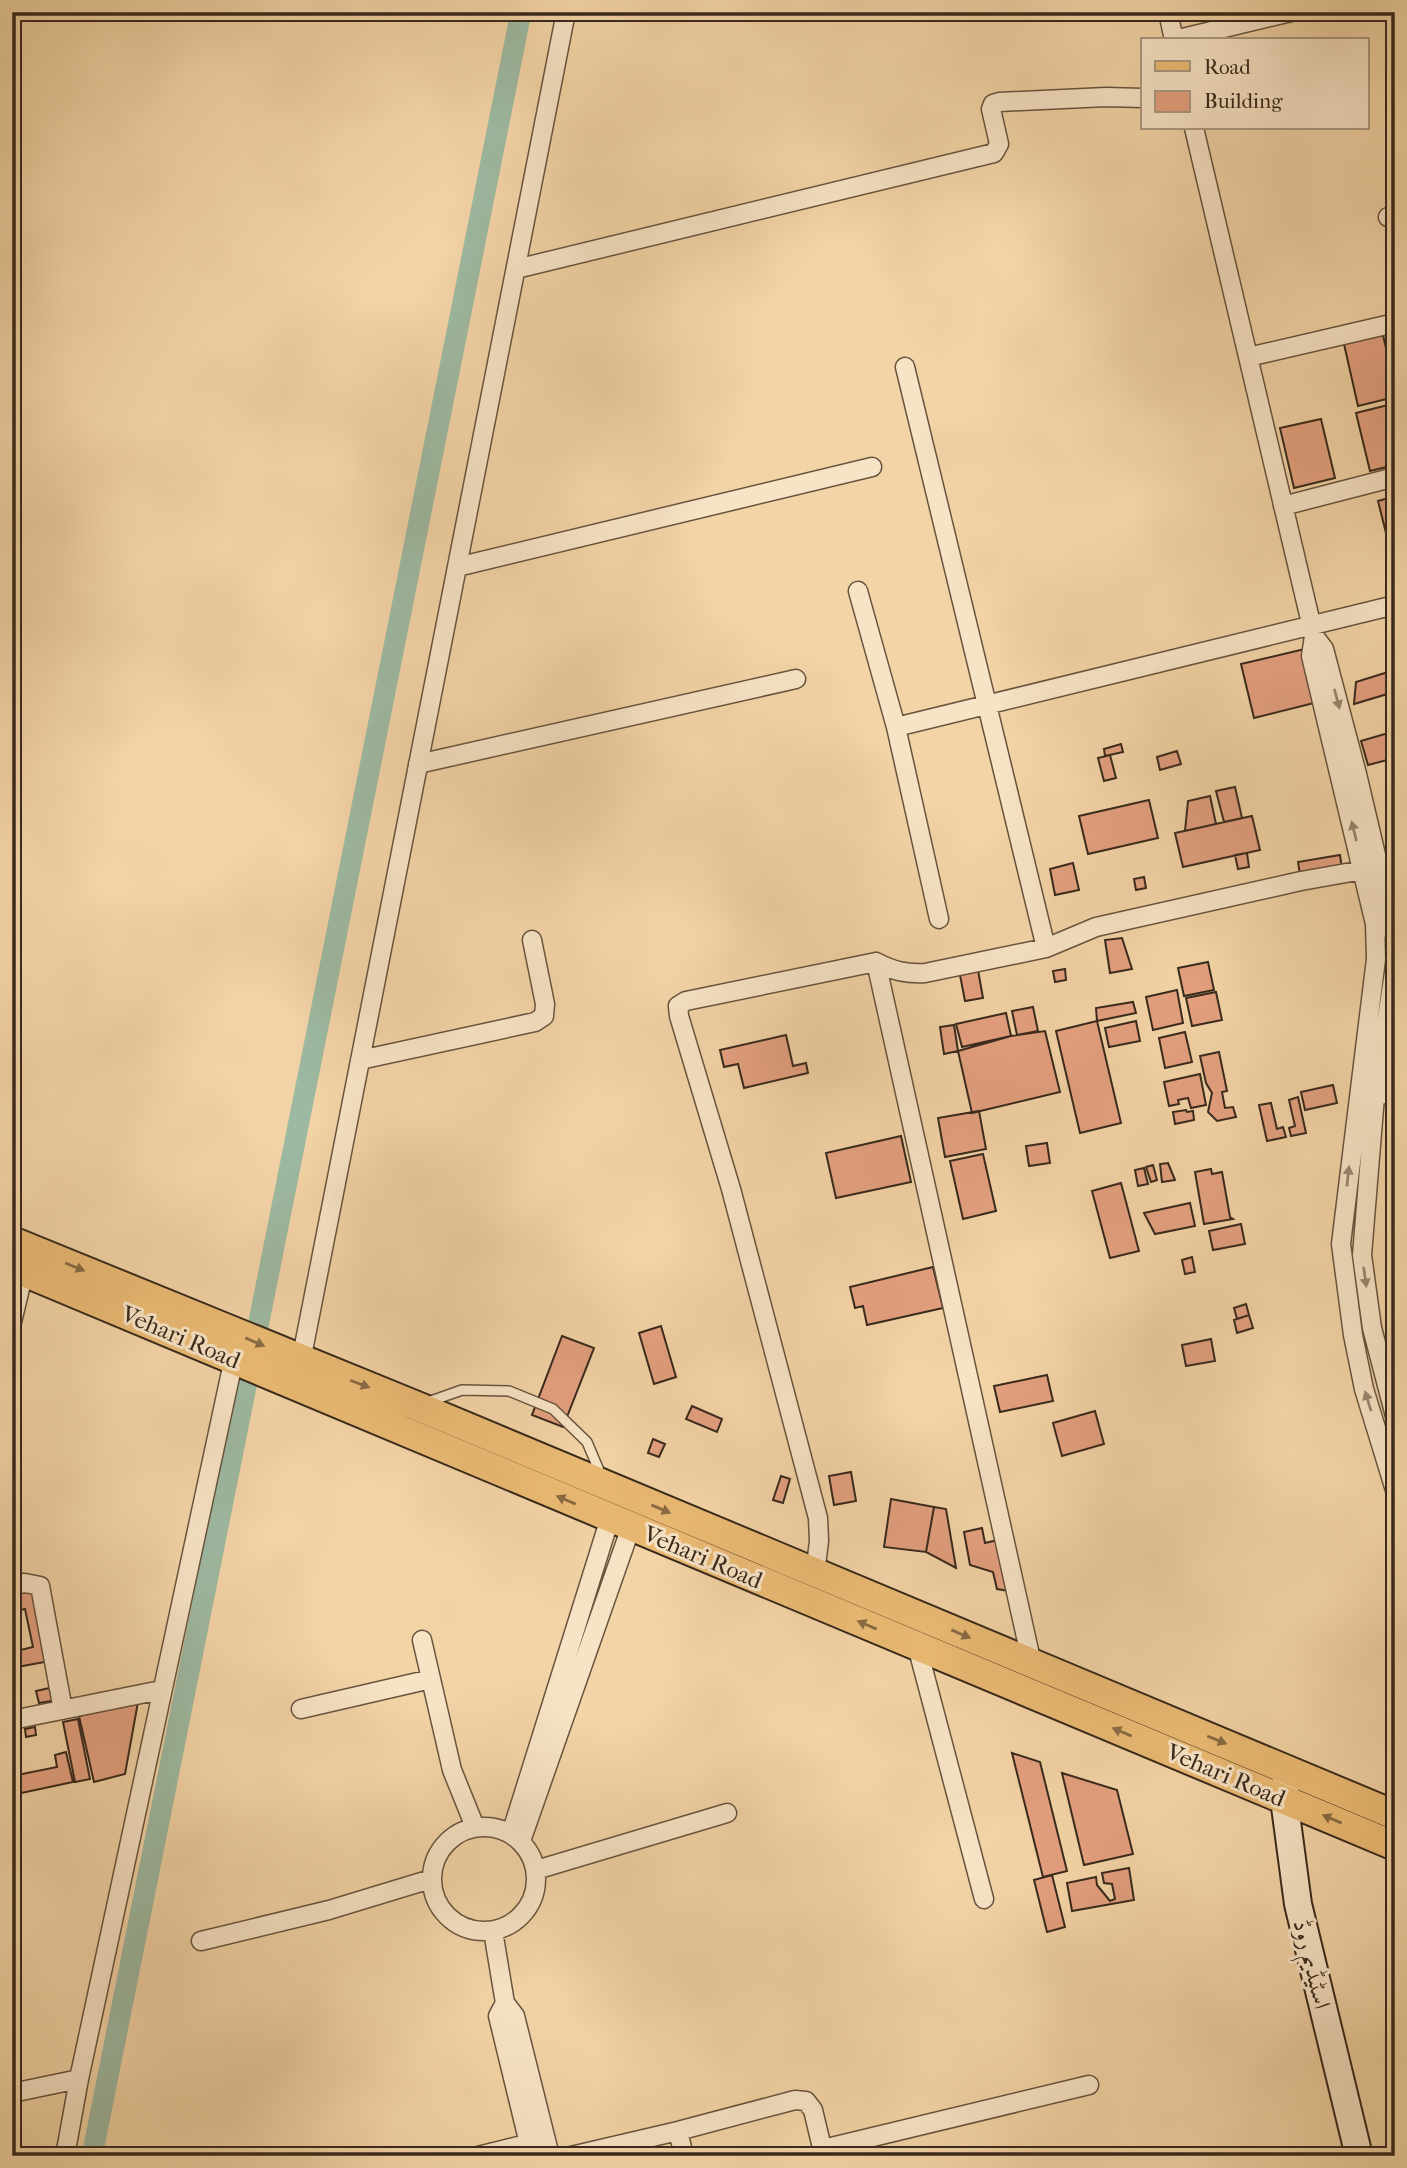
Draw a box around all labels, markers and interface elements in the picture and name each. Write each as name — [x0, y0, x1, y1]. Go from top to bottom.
legend — [1141, 38, 1368, 130]
text: Road — [1204, 55, 1251, 79]
text: Building — [1204, 89, 1283, 113]
one-way arrow — [1332, 688, 1343, 710]
one-way arrow — [1348, 820, 1359, 842]
one-way arrow — [1343, 1165, 1354, 1187]
one-way arrow — [65, 1262, 86, 1273]
one-way arrow — [1359, 1266, 1370, 1288]
street label: Vehari Road — [116, 1299, 246, 1375]
one-way arrow — [245, 1336, 266, 1347]
one-way arrow — [350, 1378, 371, 1389]
one-way arrow — [1362, 1390, 1372, 1411]
one-way arrow — [556, 1494, 577, 1505]
one-way arrow — [651, 1503, 672, 1514]
street label: Vehari Road — [638, 1519, 768, 1595]
one-way arrow — [856, 1620, 877, 1631]
one-way arrow — [951, 1629, 972, 1640]
one-way arrow — [1111, 1726, 1132, 1737]
one-way arrow — [1206, 1735, 1227, 1746]
street label: Vehari Road — [1161, 1737, 1291, 1813]
one-way arrow — [1321, 1814, 1342, 1825]
street label: اسٹیڈیم روڈ — [1281, 1916, 1337, 2013]

